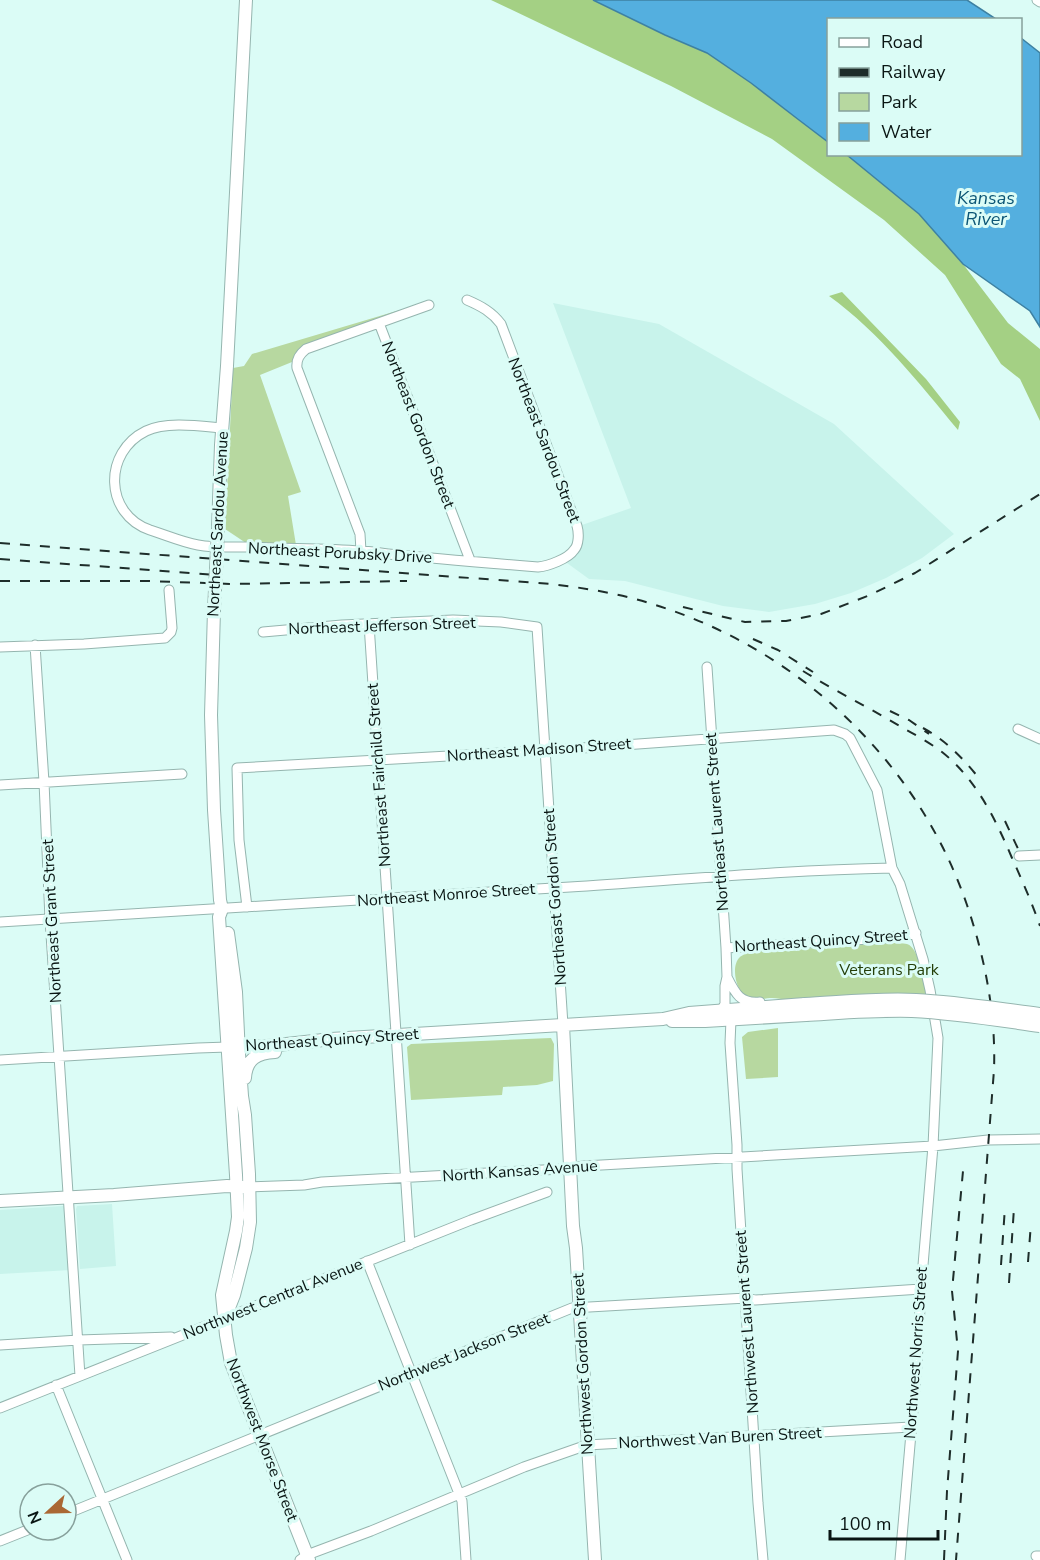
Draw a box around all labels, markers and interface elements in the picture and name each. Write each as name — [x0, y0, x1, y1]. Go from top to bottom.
legend — [827, 18, 1022, 156]
text: Road — [881, 30, 923, 54]
text: Railway — [881, 60, 946, 84]
text: Park — [881, 90, 918, 114]
text: Water — [881, 120, 932, 144]
water label: Kansas River — [957, 186, 1015, 231]
street label: Northeast Gordon Street — [376, 338, 460, 512]
street label: Northeast Sardou Street — [502, 354, 586, 526]
street label: Northeast Sardou Avenue — [202, 431, 234, 617]
street label: Northeast Porubsky Drive — [247, 537, 433, 569]
street label: Northeast Jefferson Street — [288, 612, 476, 640]
street label: Northeast Fairchild Street — [362, 682, 396, 868]
street label: Northeast Laurent Street — [700, 732, 734, 912]
street label: Northeast Madison Street — [446, 733, 632, 767]
street label: Northeast Gordon Street — [538, 808, 572, 986]
street label: Northeast Grant Street — [37, 838, 67, 1004]
street label: Northeast Monroe Street — [356, 878, 536, 912]
street label: Northeast Quincy Street — [734, 924, 909, 958]
park label: Veterans Park — [838, 959, 940, 981]
street label: Northeast Quincy Street — [245, 1023, 420, 1057]
street label: North Kansas Avenue — [442, 1155, 598, 1187]
street label: Northwest Laurent Street — [730, 1229, 764, 1414]
street label: Northwest Central Avenue — [180, 1253, 366, 1345]
street label: Northwest Norris Street — [899, 1266, 933, 1440]
street label: Northwest Gordon Street — [567, 1272, 599, 1455]
street label: Northwest Jackson Street — [375, 1307, 553, 1396]
street label: Northwest Morse Street — [221, 1355, 303, 1525]
street label: Northwest Van Buren Street — [618, 1422, 822, 1454]
north arrow — [18, 1482, 78, 1542]
scale bar — [830, 1503, 938, 1541]
text: N — [23, 1508, 47, 1527]
text: 100 m — [839, 1512, 891, 1536]

